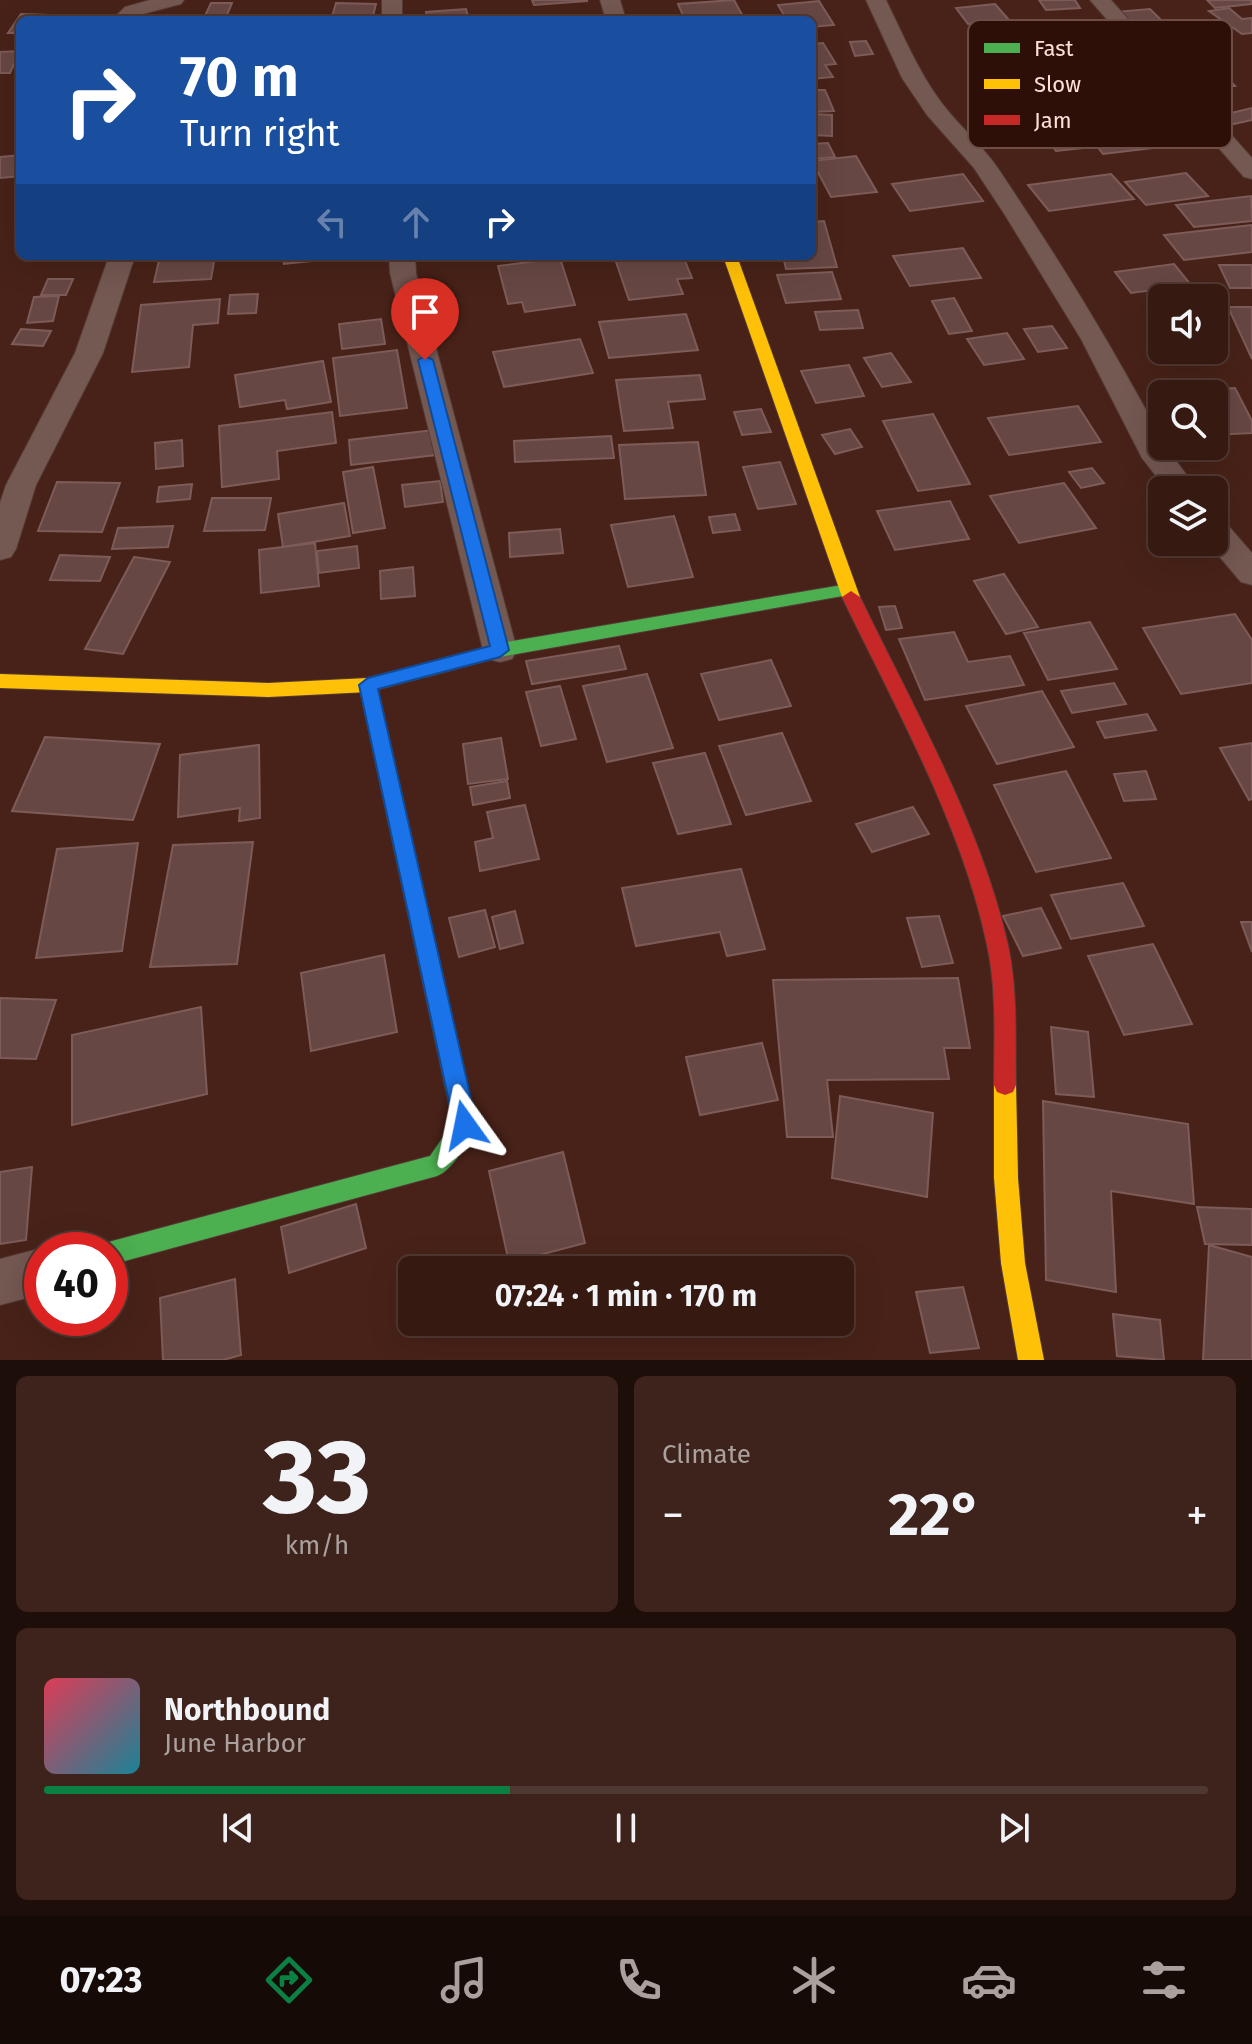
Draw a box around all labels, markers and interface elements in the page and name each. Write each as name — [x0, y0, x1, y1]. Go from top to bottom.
legend — [968, 20, 1232, 148]
text: Fast — [1034, 35, 1074, 62]
text: 70 m — [180, 44, 299, 111]
icon: right — [48, 48, 152, 152]
text: Slow — [1034, 71, 1081, 98]
text: Jam — [1034, 107, 1072, 134]
text: Turn right — [180, 112, 340, 156]
icon: left — [310, 200, 354, 244]
icon: ahead — [394, 200, 438, 244]
icon: right — [478, 200, 522, 244]
pin — [391, 278, 459, 360]
map controls — [1148, 284, 1228, 556]
button: sound — [1148, 284, 1228, 364]
icon: arrive — [403, 290, 447, 334]
button: search — [1148, 380, 1228, 460]
button: layers — [1148, 476, 1228, 556]
position arrow — [423, 1083, 507, 1167]
speed limit sign: 40 — [24, 1232, 128, 1336]
text: 07:24 · 1 min · 170 m — [495, 1278, 757, 1314]
text: 33 — [263, 1415, 371, 1540]
text: Climate — [662, 1439, 751, 1470]
text: 22° — [888, 1479, 982, 1551]
text: − — [662, 1489, 684, 1542]
text: + — [1186, 1489, 1208, 1542]
text: km/h — [285, 1530, 349, 1561]
text: Northbound — [164, 1692, 330, 1728]
text: June Harbor — [164, 1728, 306, 1759]
icon: previous — [216, 1806, 260, 1850]
icon: pause — [604, 1806, 648, 1850]
icon: next — [992, 1806, 1036, 1850]
icon: directions — [261, 1952, 317, 2008]
icon: music — [436, 1952, 492, 2008]
icon: phone — [611, 1952, 667, 2008]
icon: climate — [786, 1952, 842, 2008]
icon: car — [961, 1952, 1017, 2008]
icon: filters — [1136, 1952, 1192, 2008]
text: 07:23 — [60, 1958, 142, 2002]

